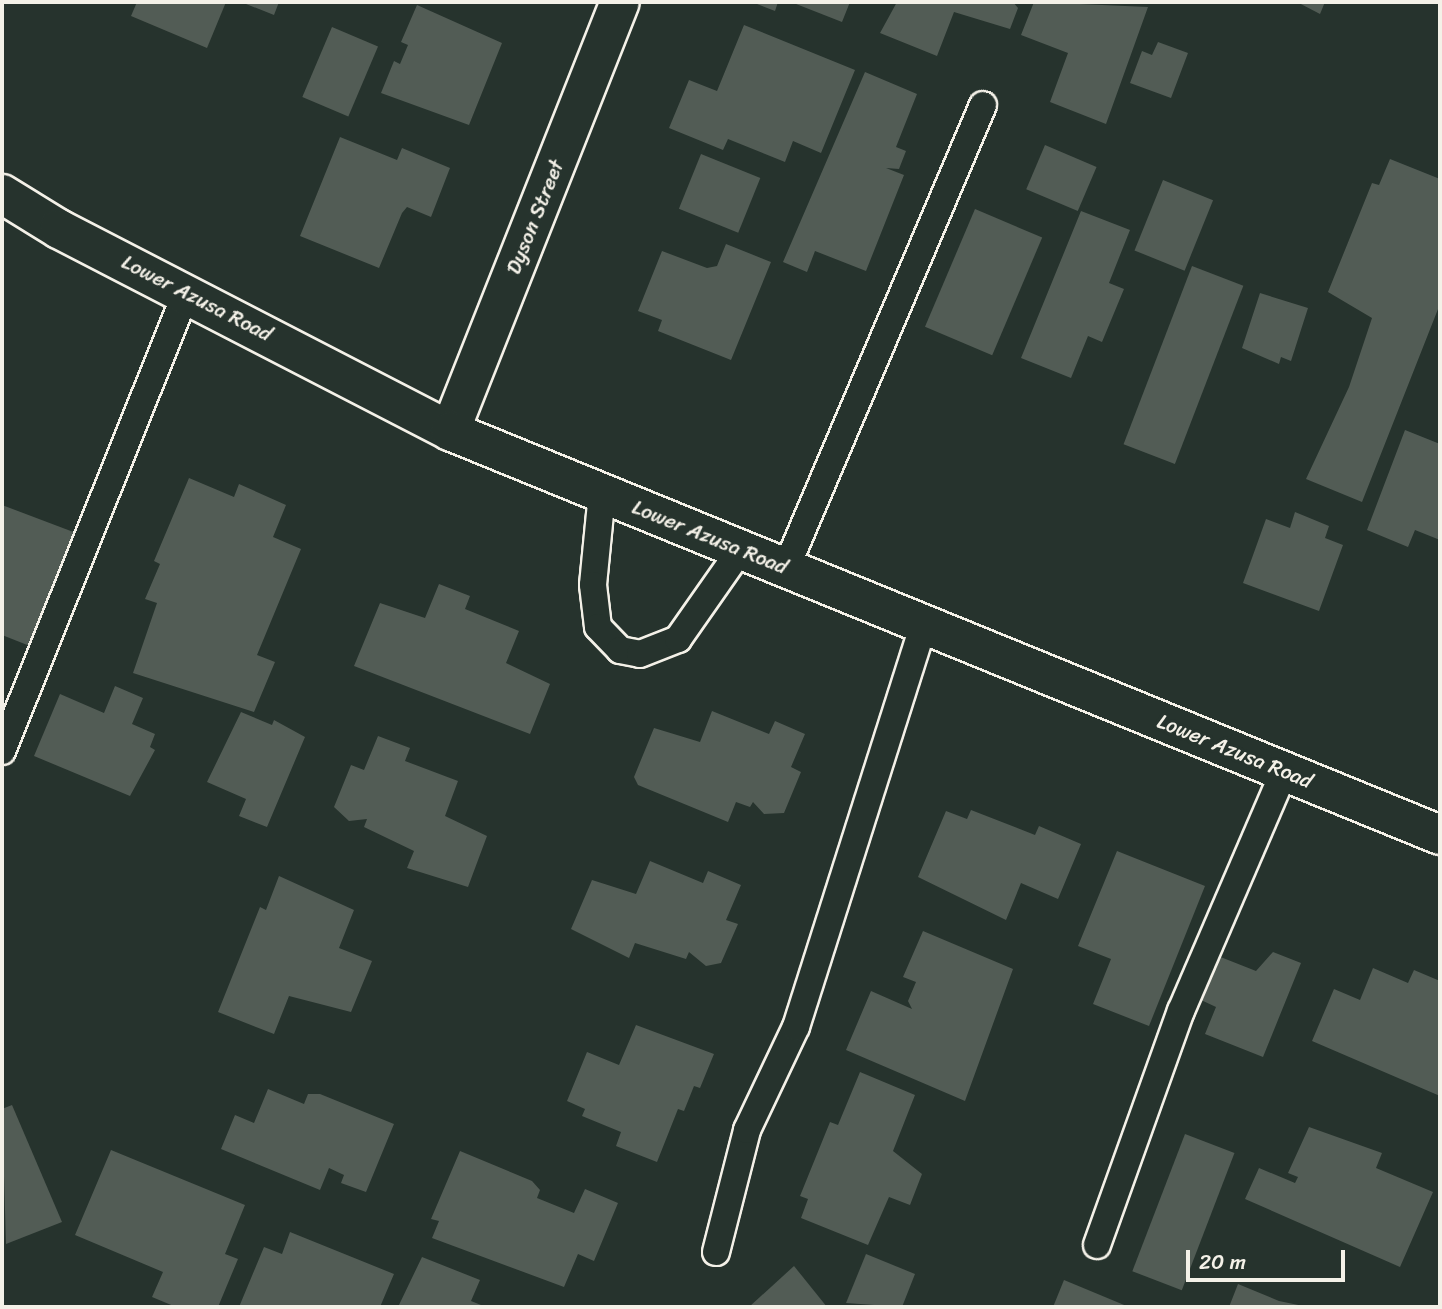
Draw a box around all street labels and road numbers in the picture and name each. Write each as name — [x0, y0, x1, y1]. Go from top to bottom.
street label: Dyson Street — [501, 156, 569, 278]
street label: Lower Azusa Road — [118, 249, 276, 347]
street label: Lower Azusa Road — [629, 494, 791, 580]
street label: Lower Azusa Road — [1154, 708, 1316, 794]

